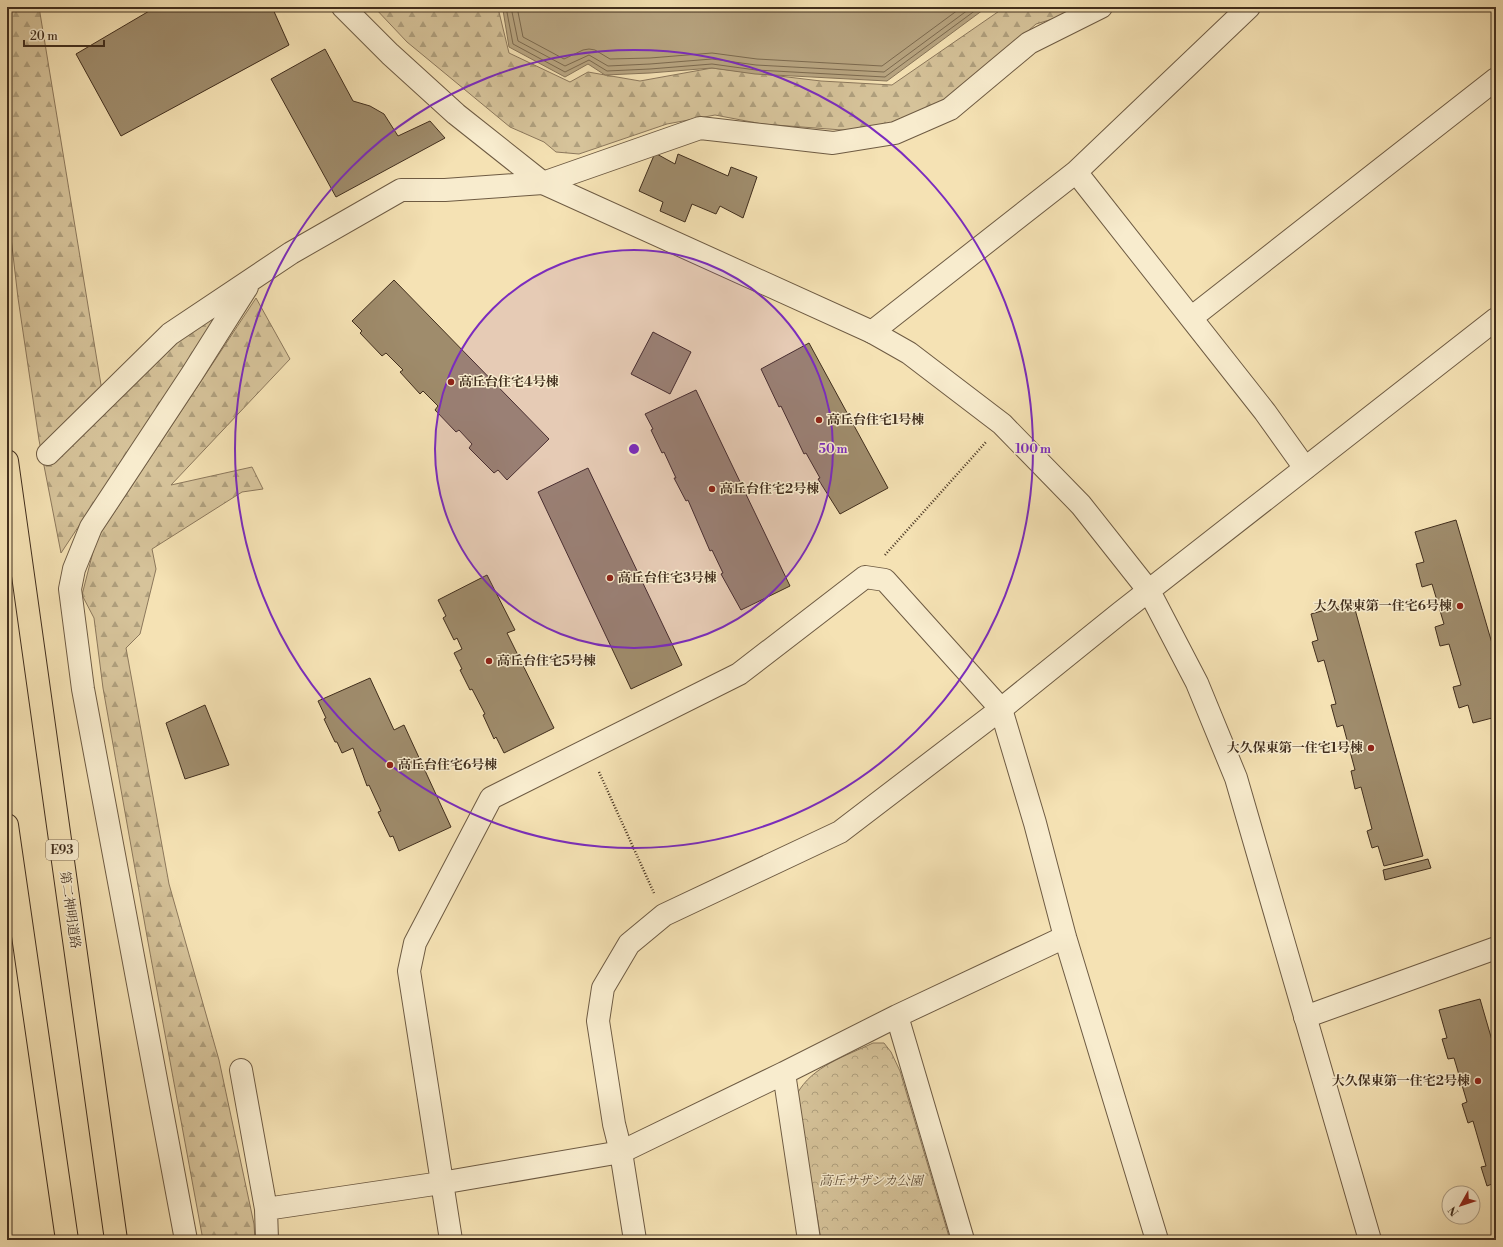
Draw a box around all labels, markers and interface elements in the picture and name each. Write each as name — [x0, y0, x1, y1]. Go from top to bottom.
scale bar — [24, 22, 104, 48]
text: 20 m — [30, 29, 58, 44]
place label: 高丘台住宅4号棟 — [459, 374, 559, 390]
marker: 高丘台住宅4号棟 — [446, 377, 456, 387]
place label: 高丘台住宅1号棟 — [827, 412, 924, 428]
marker: 高丘台住宅1号棟 — [814, 415, 824, 425]
centre of rings — [627, 442, 641, 456]
text: 50 m — [818, 442, 848, 457]
text: 100 m — [1015, 442, 1051, 457]
place label: 高丘台住宅2号棟 — [720, 481, 819, 497]
marker: 高丘台住宅2号棟 — [707, 484, 717, 494]
place label: 高丘台住宅3号棟 — [618, 570, 717, 586]
marker: 高丘台住宅3号棟 — [605, 573, 615, 583]
place label: 大久保東第一住宅6号棟 — [1314, 598, 1452, 614]
marker: 大久保東第一住宅6号棟 — [1455, 601, 1465, 611]
place label: 高丘台住宅5号棟 — [497, 653, 596, 669]
marker: 高丘台住宅5号棟 — [484, 656, 494, 666]
place label: 大久保東第一住宅1号棟 — [1227, 740, 1363, 756]
marker: 大久保東第一住宅1号棟 — [1366, 743, 1376, 753]
place label: 高丘台住宅6号棟 — [398, 757, 497, 773]
marker: 高丘台住宅6号棟 — [385, 760, 395, 770]
road number: E93 — [46, 840, 78, 860]
street label: 第二神明道路 — [57, 870, 83, 950]
place label: 大久保東第一住宅2号棟 — [1332, 1073, 1470, 1089]
marker: 大久保東第一住宅2号棟 — [1473, 1076, 1483, 1086]
park label: 高丘サザンカ公園 — [819, 1173, 925, 1189]
north arrow — [1441, 1185, 1481, 1225]
text: N — [1446, 1203, 1462, 1218]

